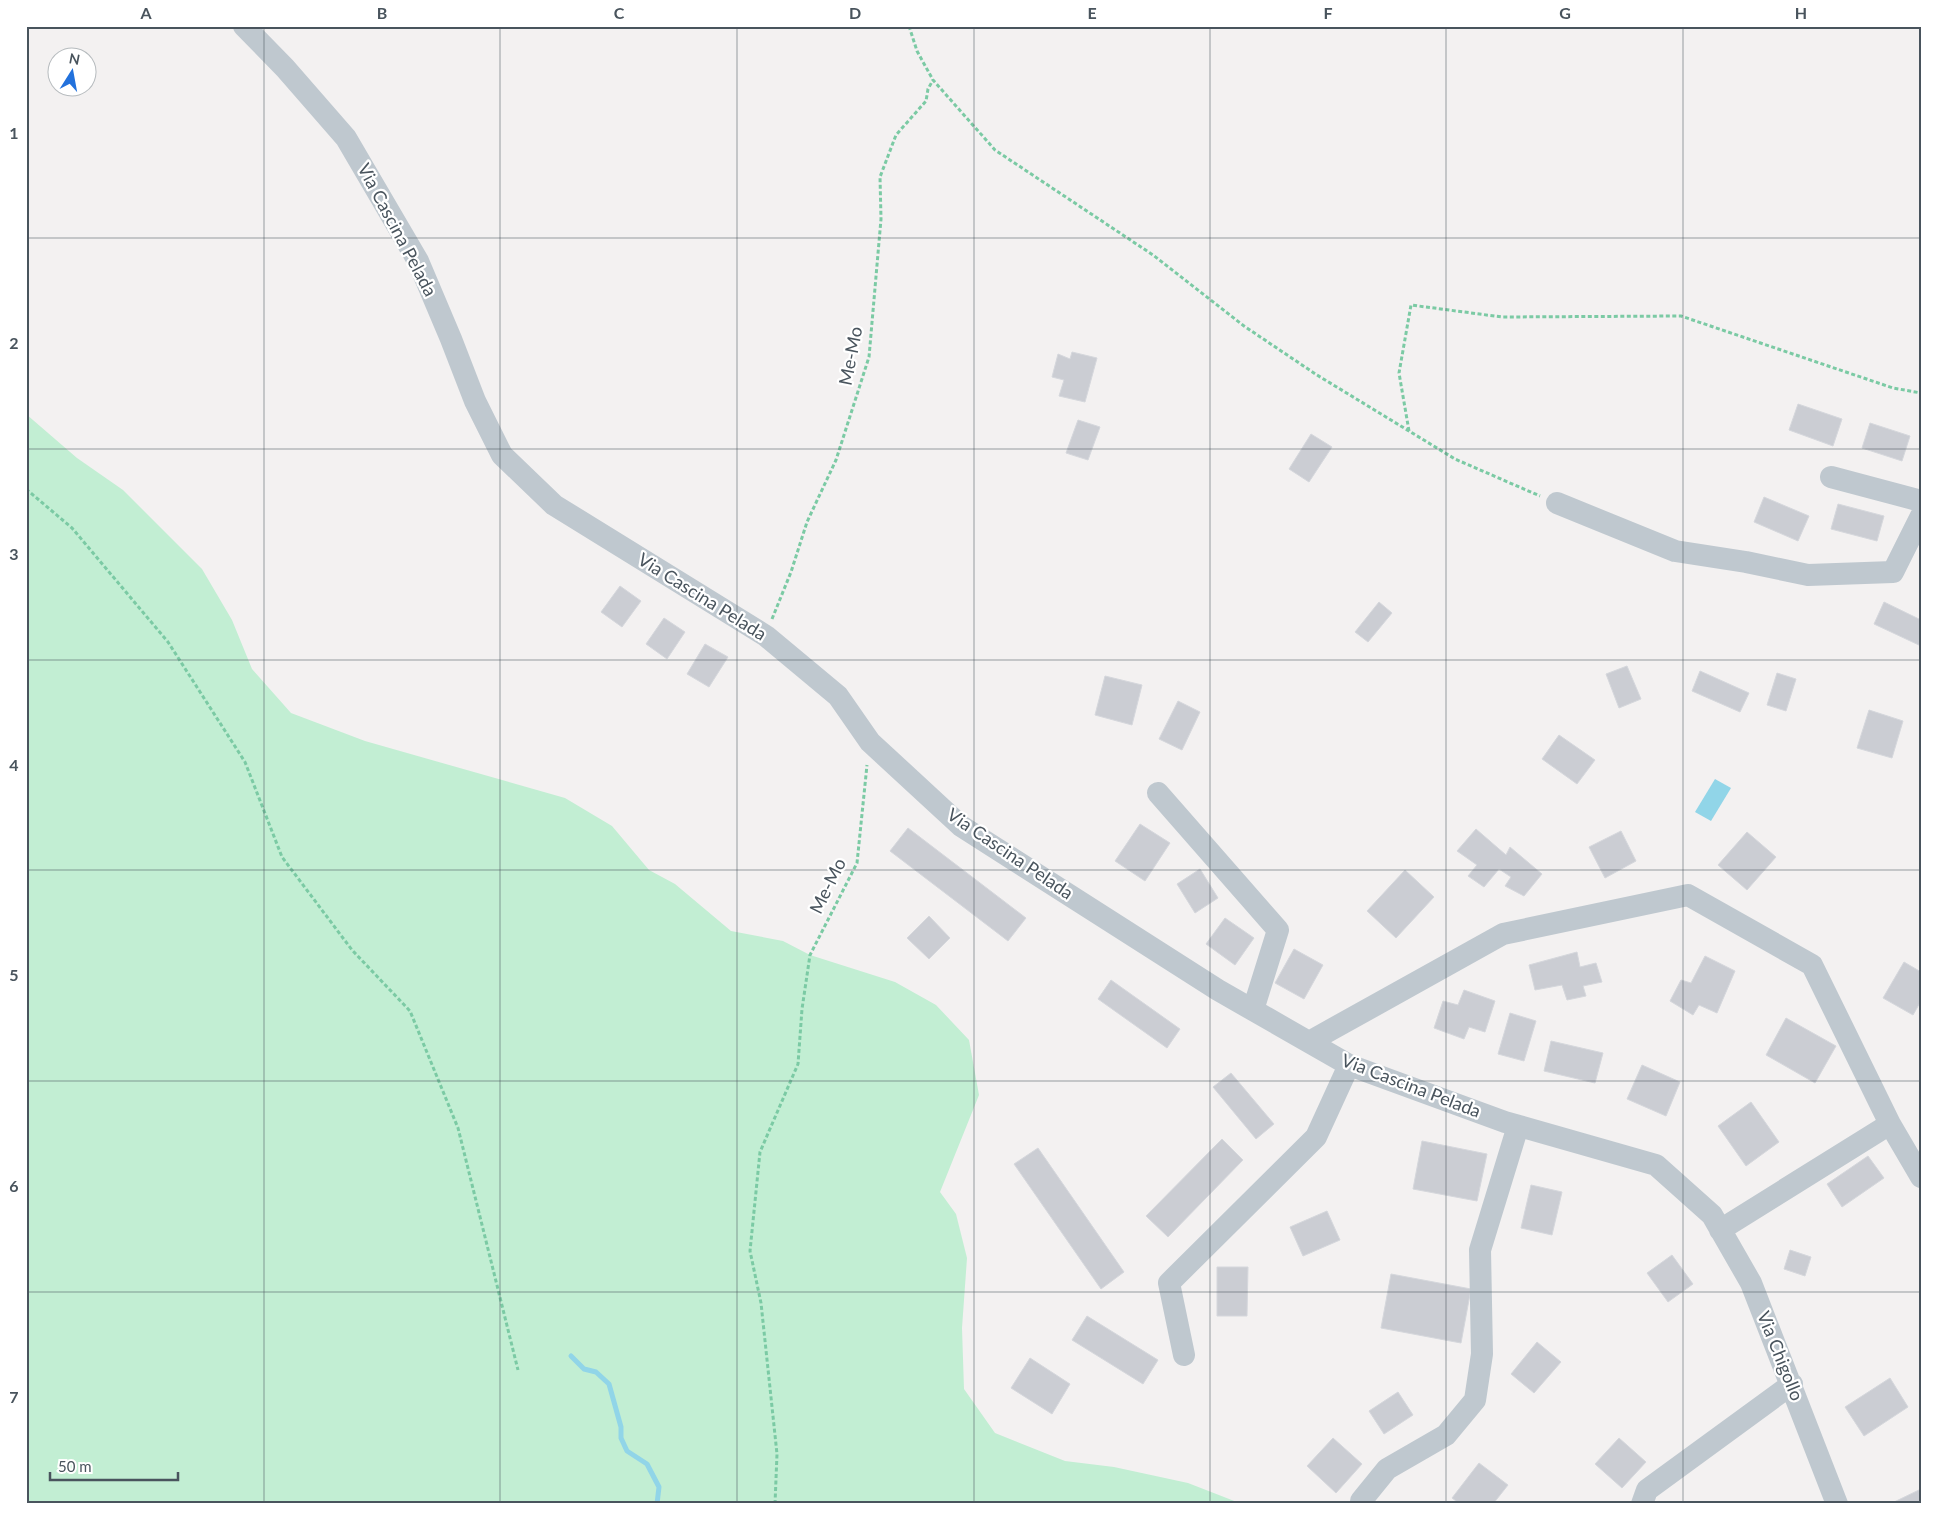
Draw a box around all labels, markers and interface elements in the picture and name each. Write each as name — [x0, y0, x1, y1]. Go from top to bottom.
text: A — [139, 3, 152, 22]
text: B — [377, 3, 387, 22]
text: C — [614, 3, 625, 22]
text: D — [849, 3, 861, 22]
text: E — [1087, 3, 1097, 22]
text: F — [1323, 3, 1333, 22]
text: G — [1559, 3, 1571, 22]
text: H — [1795, 3, 1807, 22]
north arrow — [48, 48, 98, 98]
text: N — [68, 49, 81, 68]
text: 1 — [9, 123, 19, 142]
street label: Via Cascina Pelada — [354, 159, 442, 300]
street label: Me-Mo — [834, 325, 866, 387]
text: 2 — [9, 333, 19, 352]
text: 3 — [9, 544, 19, 563]
street label: Via Cascina Pelada — [634, 548, 771, 645]
text: 4 — [9, 755, 19, 774]
street label: Via Cascina Pelada — [943, 803, 1078, 904]
street label: Me-Mo — [804, 854, 850, 917]
text: 5 — [9, 965, 19, 984]
street label: Via Cascina Pelada — [1339, 1048, 1484, 1122]
text: 6 — [9, 1176, 19, 1195]
street label: Via Chigollo — [1753, 1308, 1809, 1404]
text: 7 — [9, 1387, 19, 1406]
scale bar — [50, 1450, 178, 1482]
text: 50 m — [58, 1457, 92, 1475]

